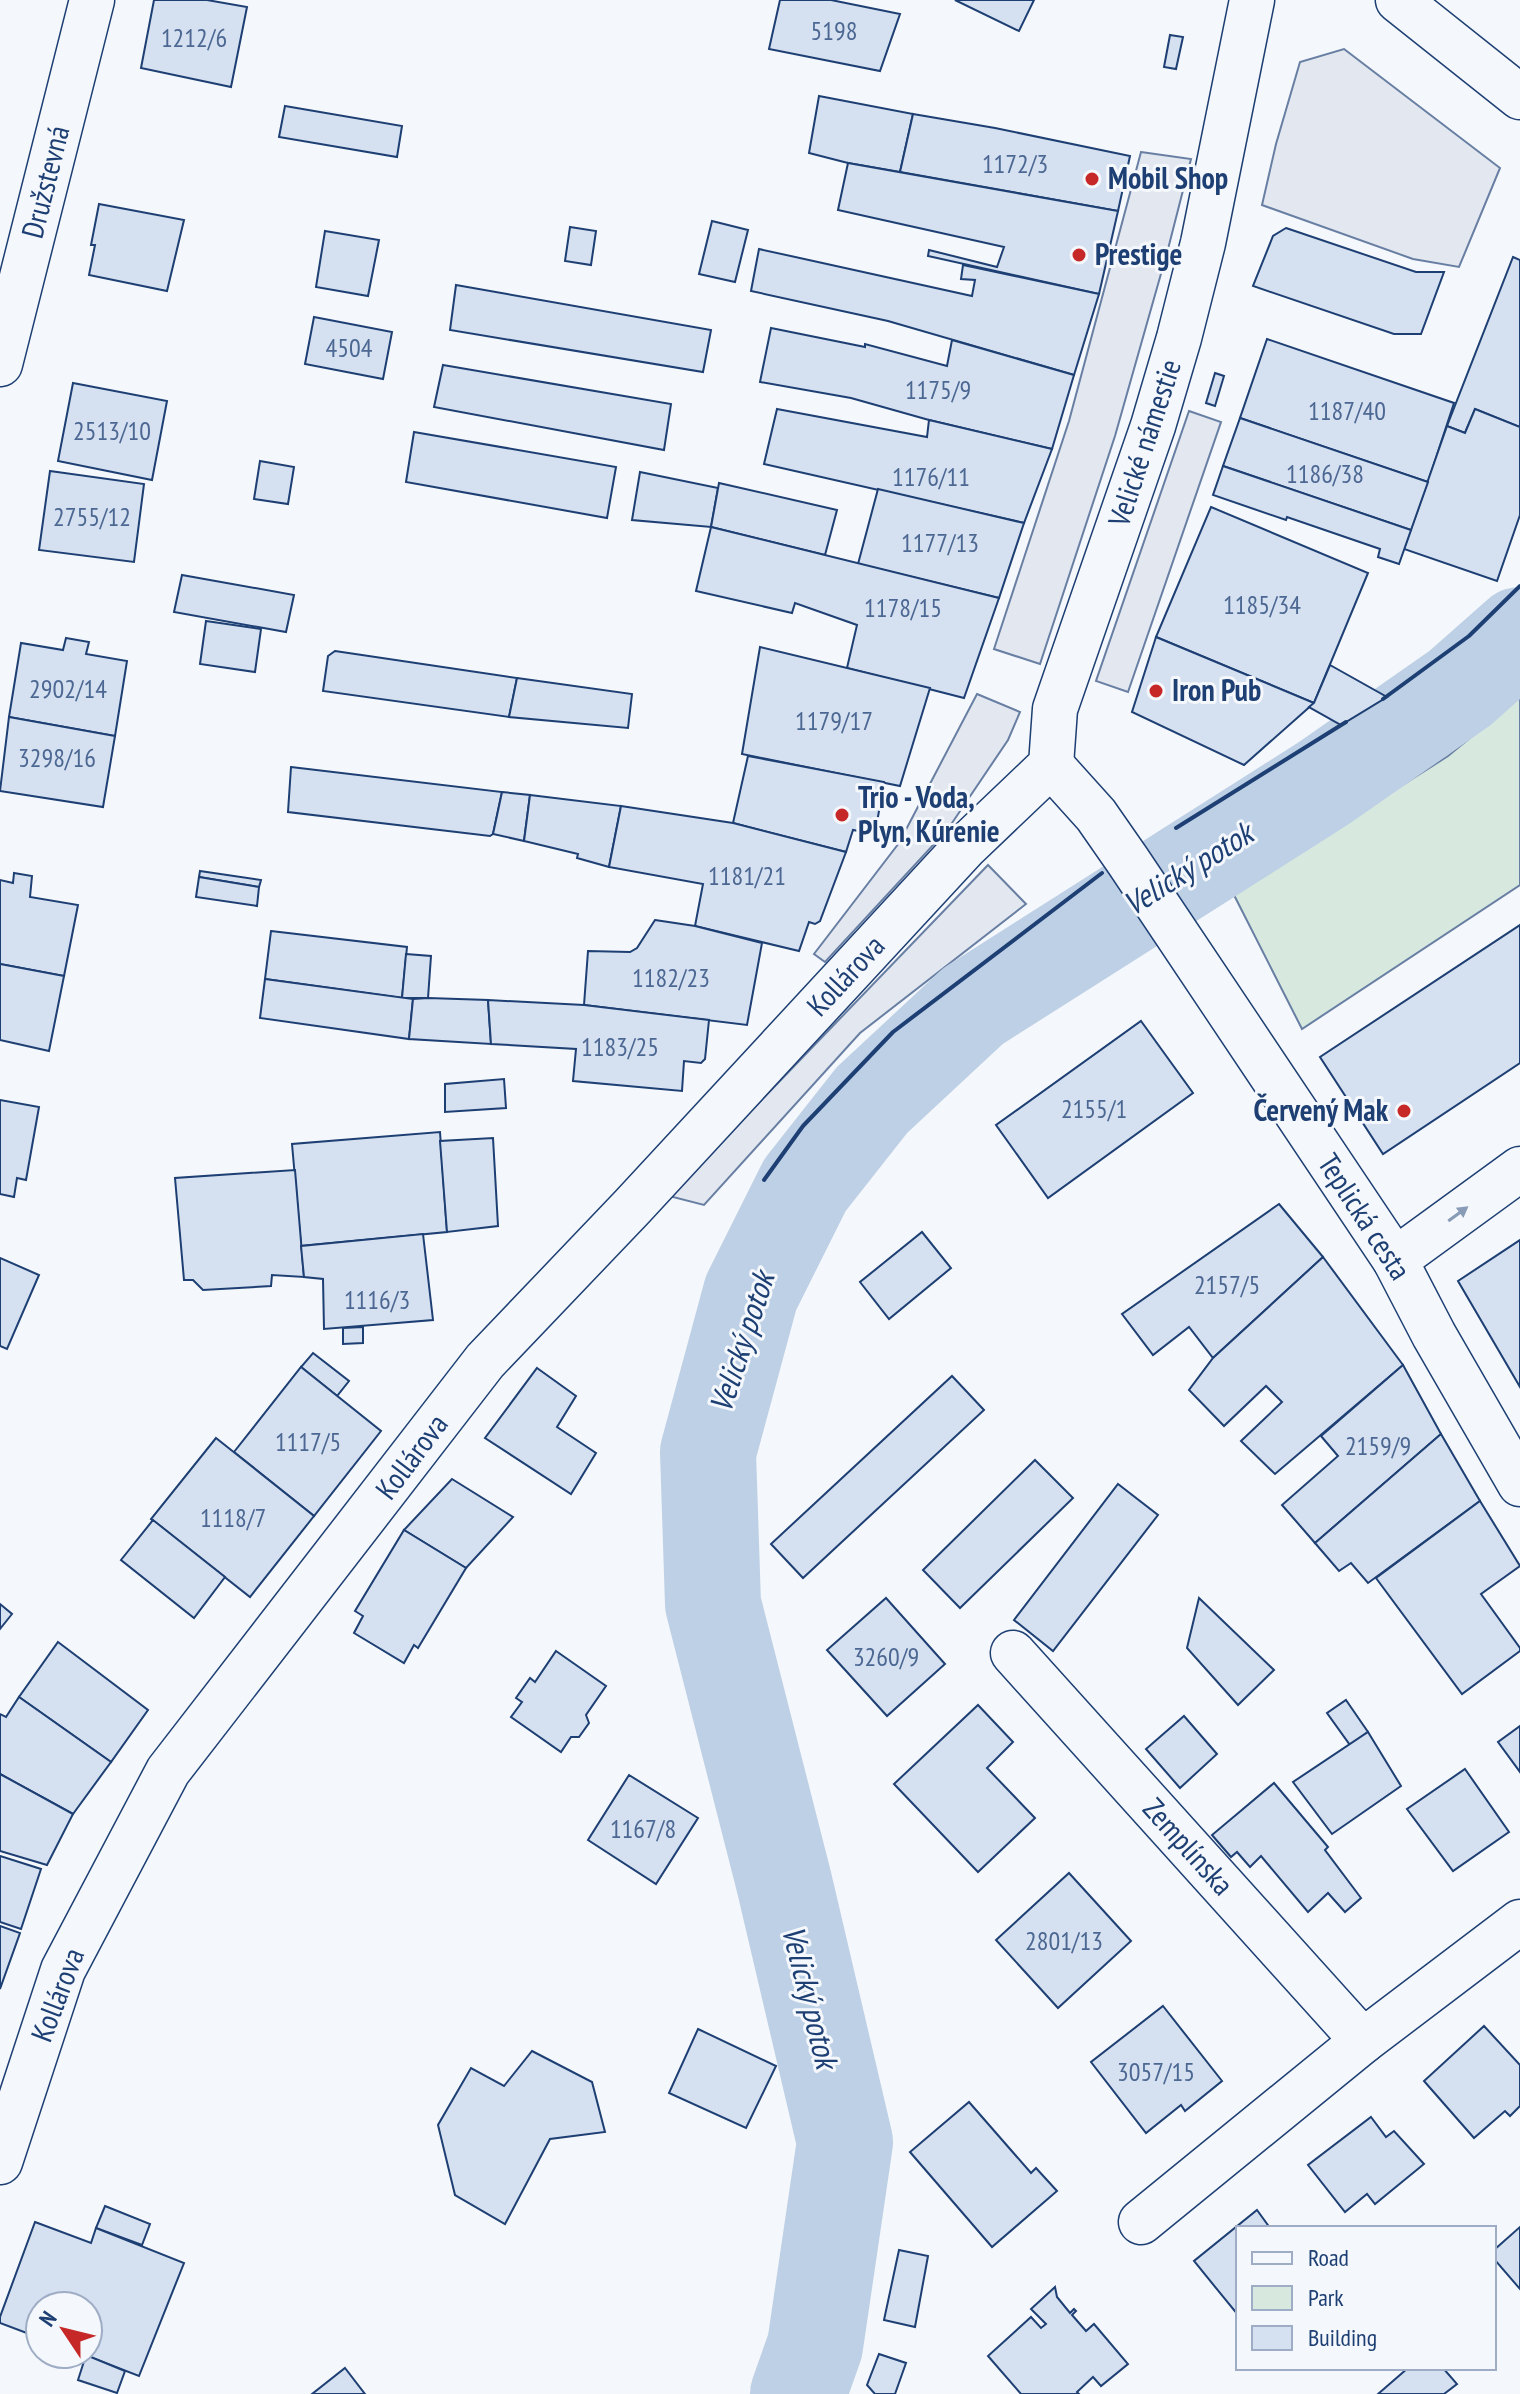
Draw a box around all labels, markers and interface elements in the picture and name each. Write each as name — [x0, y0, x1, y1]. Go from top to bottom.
house number: 5198 — [811, 14, 857, 47]
house number: 1212/6 — [161, 21, 227, 54]
street label: Družstevná — [12, 121, 77, 242]
house number: 1172/3 — [982, 147, 1048, 180]
place label: Mobil Shop — [1108, 158, 1228, 197]
marker: Mobil Shop — [1083, 170, 1101, 188]
place label: Prestige — [1095, 234, 1182, 273]
marker: Prestige — [1070, 246, 1088, 264]
house number: 4504 — [326, 331, 373, 364]
street label: Velické námestie — [1098, 354, 1189, 532]
house number: 1175/9 — [905, 373, 971, 406]
house number: 1187/40 — [1308, 394, 1386, 427]
house number: 2513/10 — [73, 414, 151, 447]
house number: 1186/38 — [1286, 457, 1364, 490]
house number: 1176/11 — [892, 460, 970, 493]
house number: 2755/12 — [53, 500, 131, 533]
house number: 1177/13 — [901, 526, 979, 559]
house number: 1185/34 — [1223, 588, 1301, 621]
house number: 1178/15 — [864, 591, 942, 624]
place label: Iron Pub — [1172, 670, 1261, 709]
house number: 2902/14 — [29, 672, 107, 705]
marker: Iron Pub — [1147, 682, 1165, 700]
house number: 1179/17 — [795, 704, 873, 737]
house number: 3298/16 — [18, 741, 96, 774]
place label: Trio - Voda, Plyn, Kúrenie — [858, 777, 1000, 850]
marker: Trio - Voda, Plyn, Kúrenie — [833, 806, 851, 824]
water label: Velický potok — [1115, 810, 1263, 924]
house number: 1181/21 — [708, 859, 786, 892]
street label: Kollárova — [798, 926, 892, 1024]
house number: 1182/23 — [632, 961, 710, 994]
house number: 1183/25 — [581, 1030, 659, 1063]
place label: Červený Mak — [1254, 1090, 1389, 1129]
house number: 2155/1 — [1061, 1092, 1127, 1125]
marker: Červený Mak — [1395, 1102, 1413, 1120]
street label: Teplická cesta — [1310, 1146, 1421, 1287]
one-way arrow — [1447, 1207, 1468, 1222]
water label: Velický potok — [699, 1263, 785, 1417]
house number: 2157/5 — [1194, 1268, 1260, 1301]
house number: 1116/3 — [344, 1283, 410, 1316]
street label: Kollárova — [366, 1406, 456, 1507]
house number: 1117/5 — [275, 1425, 341, 1458]
house number: 2159/9 — [1345, 1429, 1411, 1462]
house number: 1118/7 — [200, 1501, 266, 1534]
house number: 3260/9 — [853, 1640, 919, 1673]
street label: Zemplínska — [1135, 1789, 1243, 1903]
house number: 1167/8 — [610, 1812, 676, 1845]
water label: Velický potok — [773, 1921, 850, 2076]
house number: 2801/13 — [1025, 1924, 1103, 1957]
street label: Kollárova — [21, 1942, 92, 2047]
house number: 3057/15 — [1117, 2055, 1195, 2088]
legend — [1236, 2226, 1496, 2370]
text: Road — [1308, 2242, 1349, 2273]
text: Park — [1308, 2282, 1344, 2313]
north arrow — [24, 2290, 104, 2370]
text: N — [33, 2306, 62, 2331]
text: Building — [1308, 2322, 1377, 2353]

